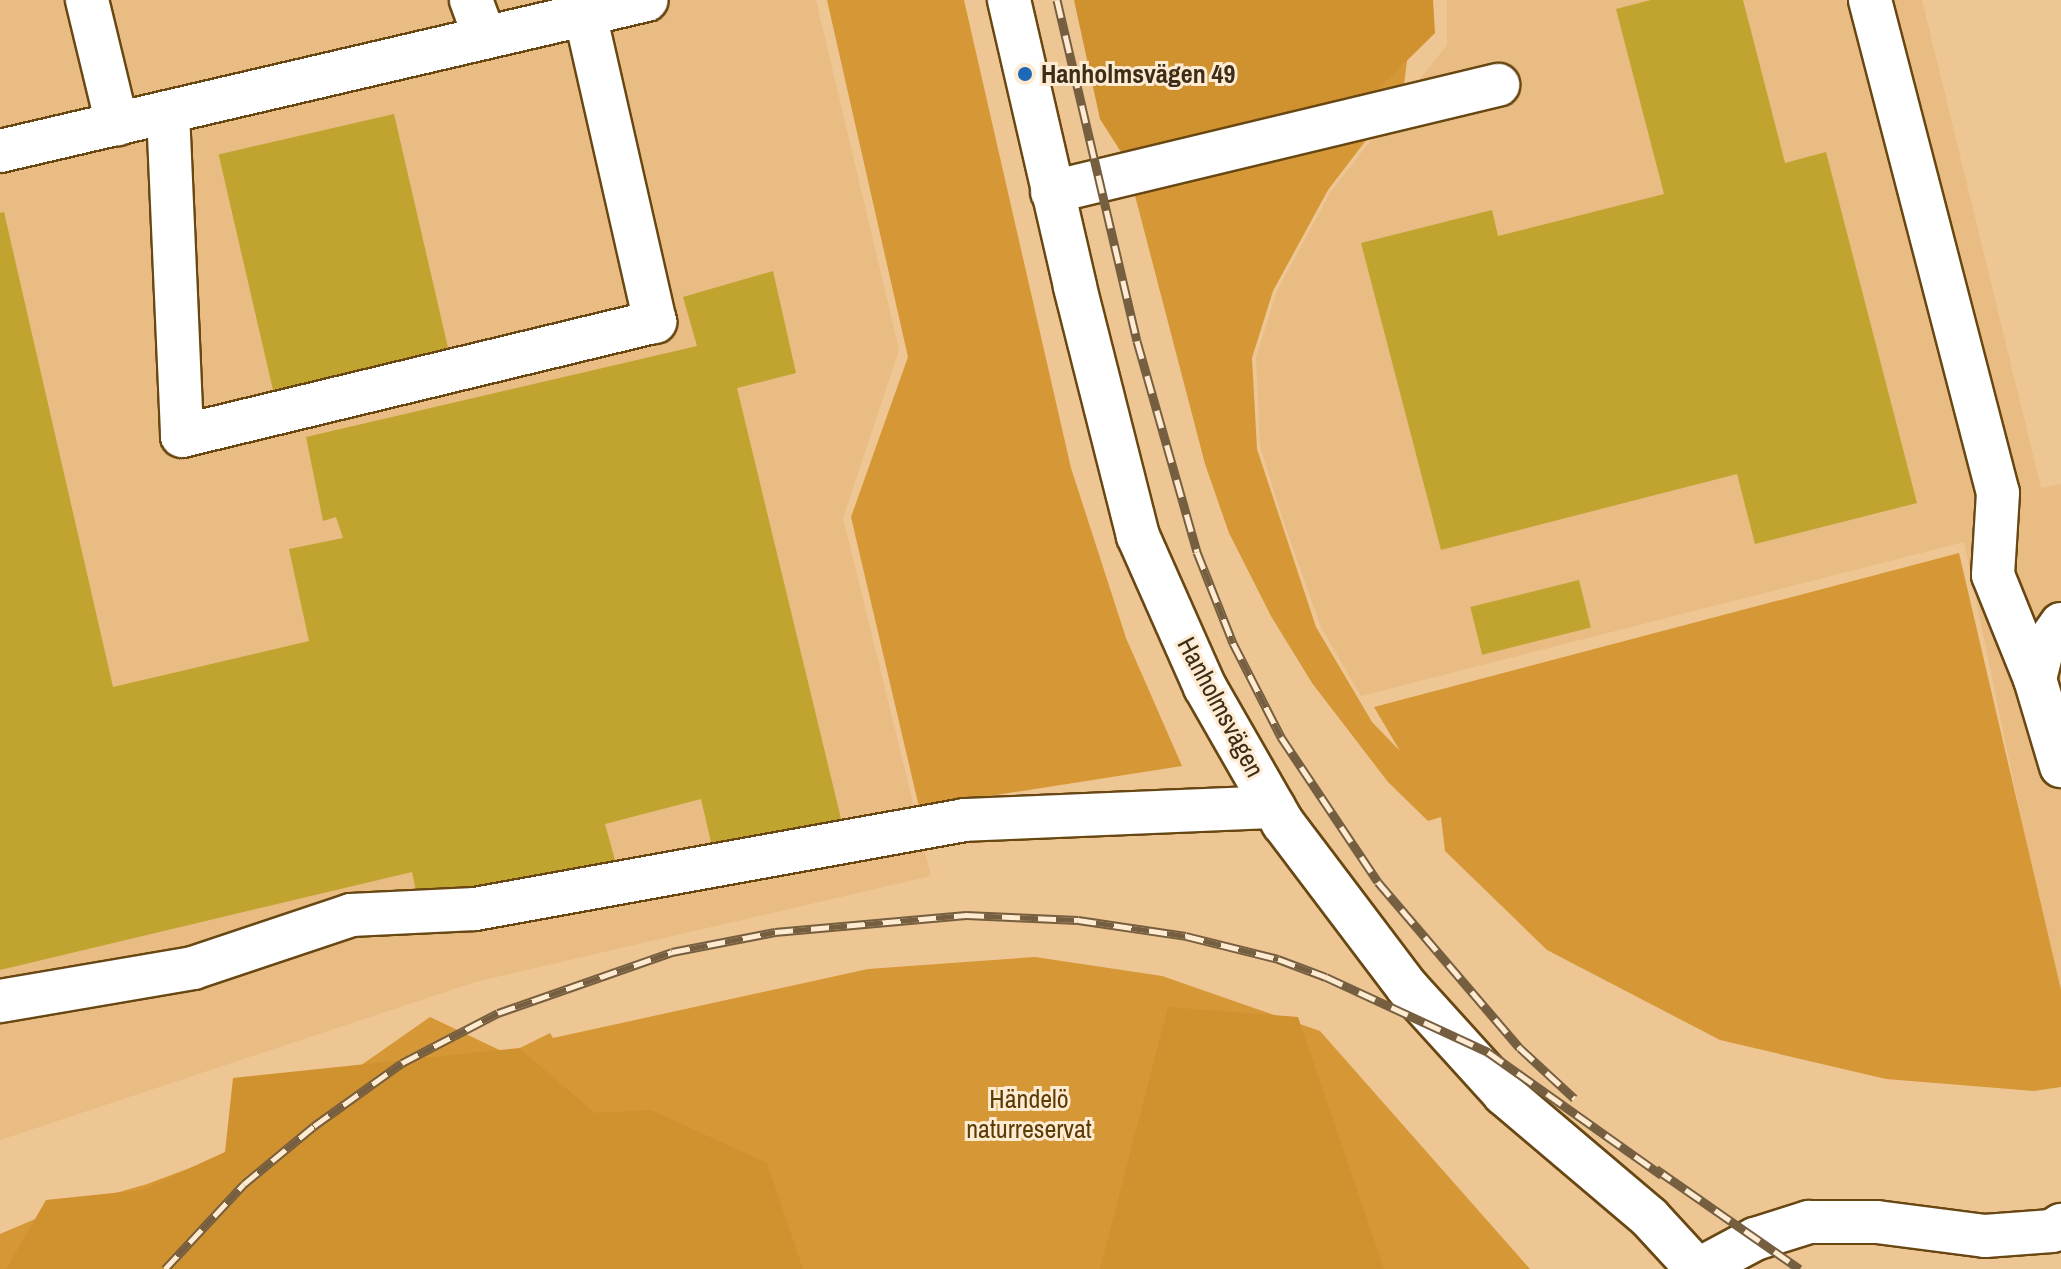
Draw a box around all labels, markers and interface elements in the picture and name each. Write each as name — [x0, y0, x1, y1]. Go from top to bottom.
place label: Hanholmsvägen 49 — [1041, 58, 1235, 90]
marker: Hanholmsvägen 49 — [1016, 65, 1034, 83]
street label: Hanholmsvägen — [1171, 632, 1271, 782]
park label: Händelö naturreservat — [966, 1083, 1092, 1144]

